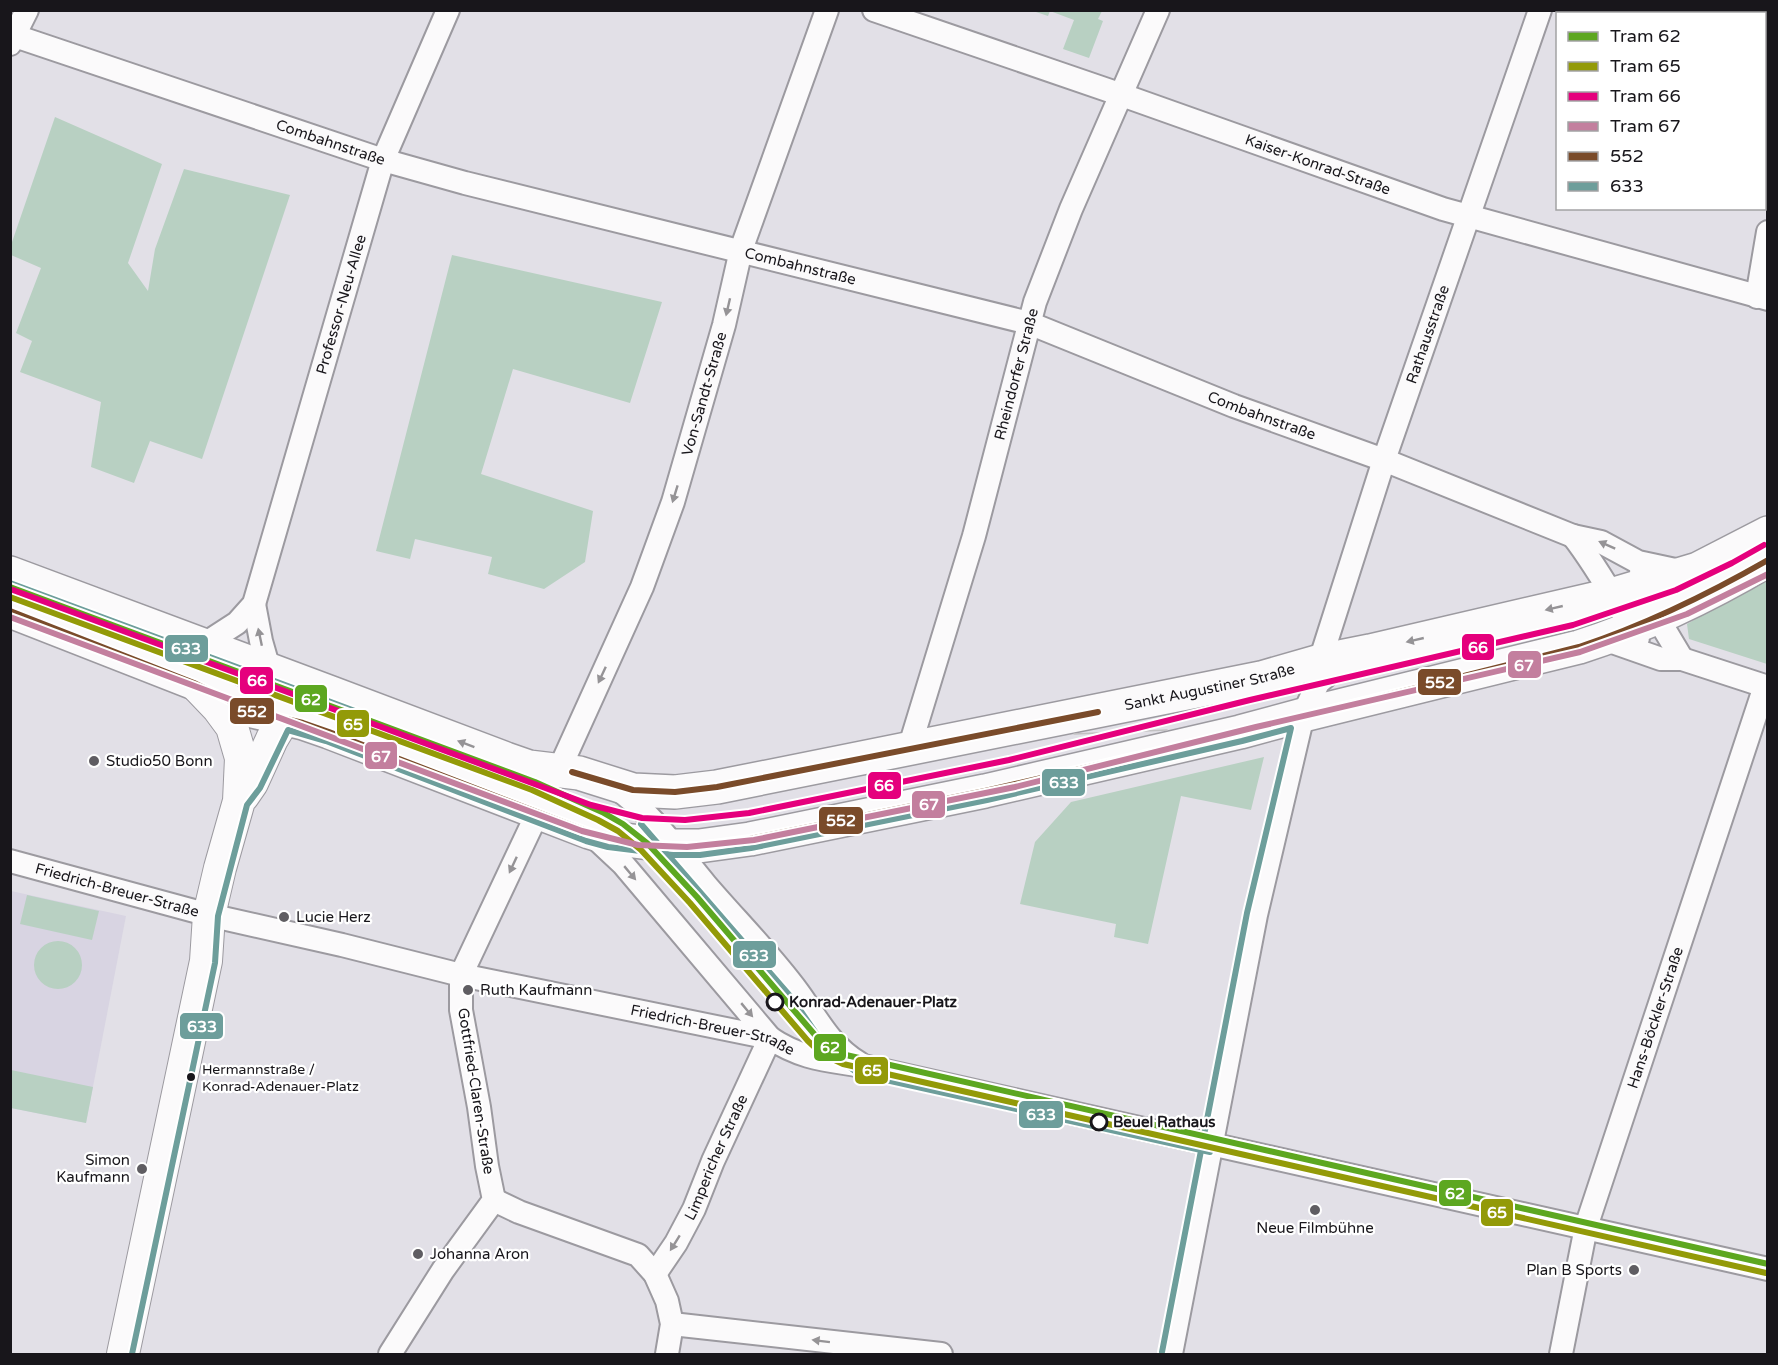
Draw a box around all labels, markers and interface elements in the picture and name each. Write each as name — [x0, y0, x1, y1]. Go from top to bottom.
legend — [1556, 12, 1766, 210]
text: Tram 62 — [1610, 25, 1681, 47]
text: Tram 65 — [1610, 55, 1681, 77]
text: Tram 66 — [1610, 85, 1681, 107]
text: Tram 67 — [1610, 115, 1681, 137]
street label: Combahnstraße — [274, 116, 387, 169]
street label: Kaiser-Konrad-Straße — [1243, 130, 1393, 199]
text: 552 — [1610, 145, 1644, 167]
text: 633 — [1610, 175, 1644, 197]
street label: Professor-Neu-Allee — [312, 232, 370, 376]
street label: Combahnstraße — [743, 244, 858, 289]
street label: Rathausstraße — [1402, 283, 1453, 386]
one-way arrow — [723, 298, 732, 317]
street label: Rheindorfer Straße — [990, 306, 1042, 442]
street label: Von-Sandt-Straße — [678, 330, 731, 458]
street label: Combahnstraße — [1205, 387, 1318, 444]
one-way arrow — [670, 485, 679, 503]
one-way arrow — [1597, 540, 1615, 550]
one-way arrow — [1544, 604, 1563, 613]
one-way arrow — [255, 628, 265, 646]
line badge: 66 — [1461, 633, 1495, 661]
line badge: 633 — [164, 634, 209, 663]
one-way arrow — [1406, 635, 1425, 645]
text: 66 — [1468, 638, 1488, 658]
text: 633 — [171, 639, 201, 659]
line badge: 67 — [1507, 650, 1542, 679]
text: 67 — [1514, 656, 1534, 676]
street label: Sankt Augustiner Straße — [1123, 660, 1297, 714]
line badge: 66 — [239, 666, 274, 695]
one-way arrow — [596, 666, 606, 684]
line badge: 552 — [1417, 668, 1462, 696]
text: 66 — [247, 671, 267, 691]
text: 552 — [1425, 673, 1455, 693]
line badge: 62 — [294, 684, 328, 713]
text: 62 — [301, 690, 321, 710]
line badge: 552 — [229, 697, 275, 725]
text: 552 — [237, 702, 267, 722]
line badge: 65 — [336, 709, 370, 738]
text: 65 — [343, 715, 363, 735]
one-way arrow — [457, 739, 475, 749]
line badge: 67 — [364, 741, 398, 770]
text: 67 — [371, 747, 391, 767]
place label: Studio50 Bonn — [106, 752, 213, 770]
marker: Studio50 Bonn — [87, 754, 101, 768]
line badge: 633 — [1041, 768, 1086, 797]
line badge: 66 — [867, 771, 902, 800]
text: 633 — [1049, 773, 1079, 793]
text: 66 — [874, 776, 894, 796]
line badge: 67 — [911, 790, 946, 819]
text: 67 — [919, 795, 939, 815]
line badge: 552 — [818, 806, 864, 835]
text: 552 — [826, 811, 856, 831]
one-way arrow — [508, 856, 517, 873]
street label: Friedrich-Breuer-Straße — [33, 859, 201, 921]
one-way arrow — [624, 865, 637, 881]
place label: Lucie Herz — [296, 908, 371, 926]
marker: Lucie Herz — [277, 910, 291, 924]
line badge: 633 — [732, 940, 777, 969]
street label: Hans-Böckler-Straße — [1623, 944, 1687, 1091]
text: 633 — [739, 946, 769, 966]
place label: Ruth Kaufmann — [480, 981, 592, 999]
marker: Ruth Kaufmann — [461, 983, 475, 997]
marker: Konrad-Adenauer-Platz — [766, 993, 784, 1011]
place label: Konrad-Adenauer-Platz — [789, 993, 958, 1011]
street label: Friedrich-Breuer-Straße — [629, 1001, 797, 1059]
one-way arrow — [740, 1002, 753, 1018]
street label: Gottfried-Claren-Straße — [454, 1006, 498, 1176]
line badge: 633 — [179, 1012, 224, 1040]
text: 633 — [187, 1017, 217, 1037]
line badge: 62 — [813, 1033, 847, 1062]
text: 62 — [820, 1038, 840, 1058]
line badge: 65 — [854, 1056, 889, 1085]
place label: Hermannstraße / Konrad-Adenauer-Platz — [202, 1061, 359, 1095]
text: 65 — [862, 1061, 882, 1081]
marker: Hermannstraße / Konrad-Adenauer-Platz — [185, 1071, 197, 1083]
street label: Limpericher Straße — [681, 1092, 752, 1223]
line badge: 633 — [1018, 1100, 1064, 1129]
text: 633 — [1026, 1105, 1056, 1125]
marker: Beuel Rathaus — [1090, 1113, 1108, 1131]
place label: Beuel Rathaus — [1113, 1113, 1216, 1131]
place label: Simon Kaufmann — [56, 1151, 130, 1186]
marker: Simon Kaufmann — [135, 1162, 149, 1176]
line badge: 62 — [1438, 1179, 1472, 1207]
text: 62 — [1445, 1184, 1465, 1204]
line badge: 65 — [1480, 1198, 1514, 1227]
marker: Neue Filmbühne — [1308, 1203, 1322, 1217]
text: 65 — [1487, 1203, 1507, 1223]
place label: Neue Filmbühne — [1256, 1219, 1374, 1237]
one-way arrow — [670, 1235, 681, 1251]
place label: Johanna Aron — [430, 1245, 529, 1263]
marker: Johanna Aron — [411, 1247, 425, 1261]
place label: Plan B Sports — [1526, 1261, 1622, 1279]
marker: Plan B Sports — [1627, 1263, 1641, 1277]
one-way arrow — [811, 1336, 830, 1346]

